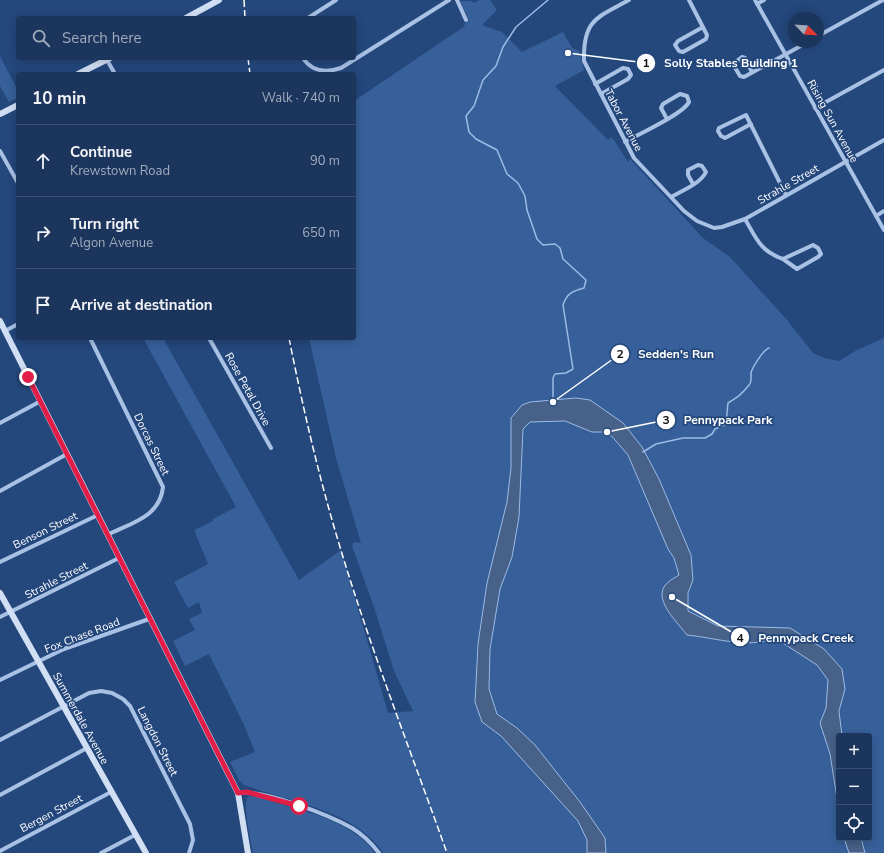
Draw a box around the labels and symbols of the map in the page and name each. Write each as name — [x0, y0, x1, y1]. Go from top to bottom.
north arrow — [788, 12, 824, 48]
callout: Solly Stables Building 1 — [636, 51, 806, 75]
text: 1 — [642, 55, 650, 71]
text: Solly Stables Building 1 — [664, 55, 798, 71]
street label: Rising Sun Avenue — [804, 77, 862, 166]
street label: Tabor Avenue — [601, 87, 646, 154]
street label: Strahle Street — [755, 161, 822, 208]
callout: Sedden's Run — [610, 342, 722, 366]
text: 2 — [616, 346, 624, 362]
text: Sedden's Run — [638, 346, 714, 362]
street label: Rose Petal Drive — [221, 350, 274, 429]
route end — [19, 368, 37, 386]
callout: Pennypack Park — [656, 408, 780, 432]
street label: Dorcas Street — [130, 411, 173, 478]
text: 3 — [662, 412, 670, 428]
text: Pennypack Park — [684, 412, 773, 428]
street label: Benson Street — [10, 508, 80, 553]
street label: Strahle Street — [22, 558, 90, 603]
street label: Fox Chase Road — [42, 614, 122, 657]
callout: Pennypack Creek — [730, 625, 862, 649]
text: 4 — [736, 630, 744, 646]
text: Pennypack Creek — [758, 630, 854, 646]
street label: Summerdale Avenue — [49, 670, 112, 767]
street label: Langdon Street — [134, 704, 182, 779]
street label: Bergen Street — [17, 791, 85, 836]
route start — [290, 797, 308, 815]

